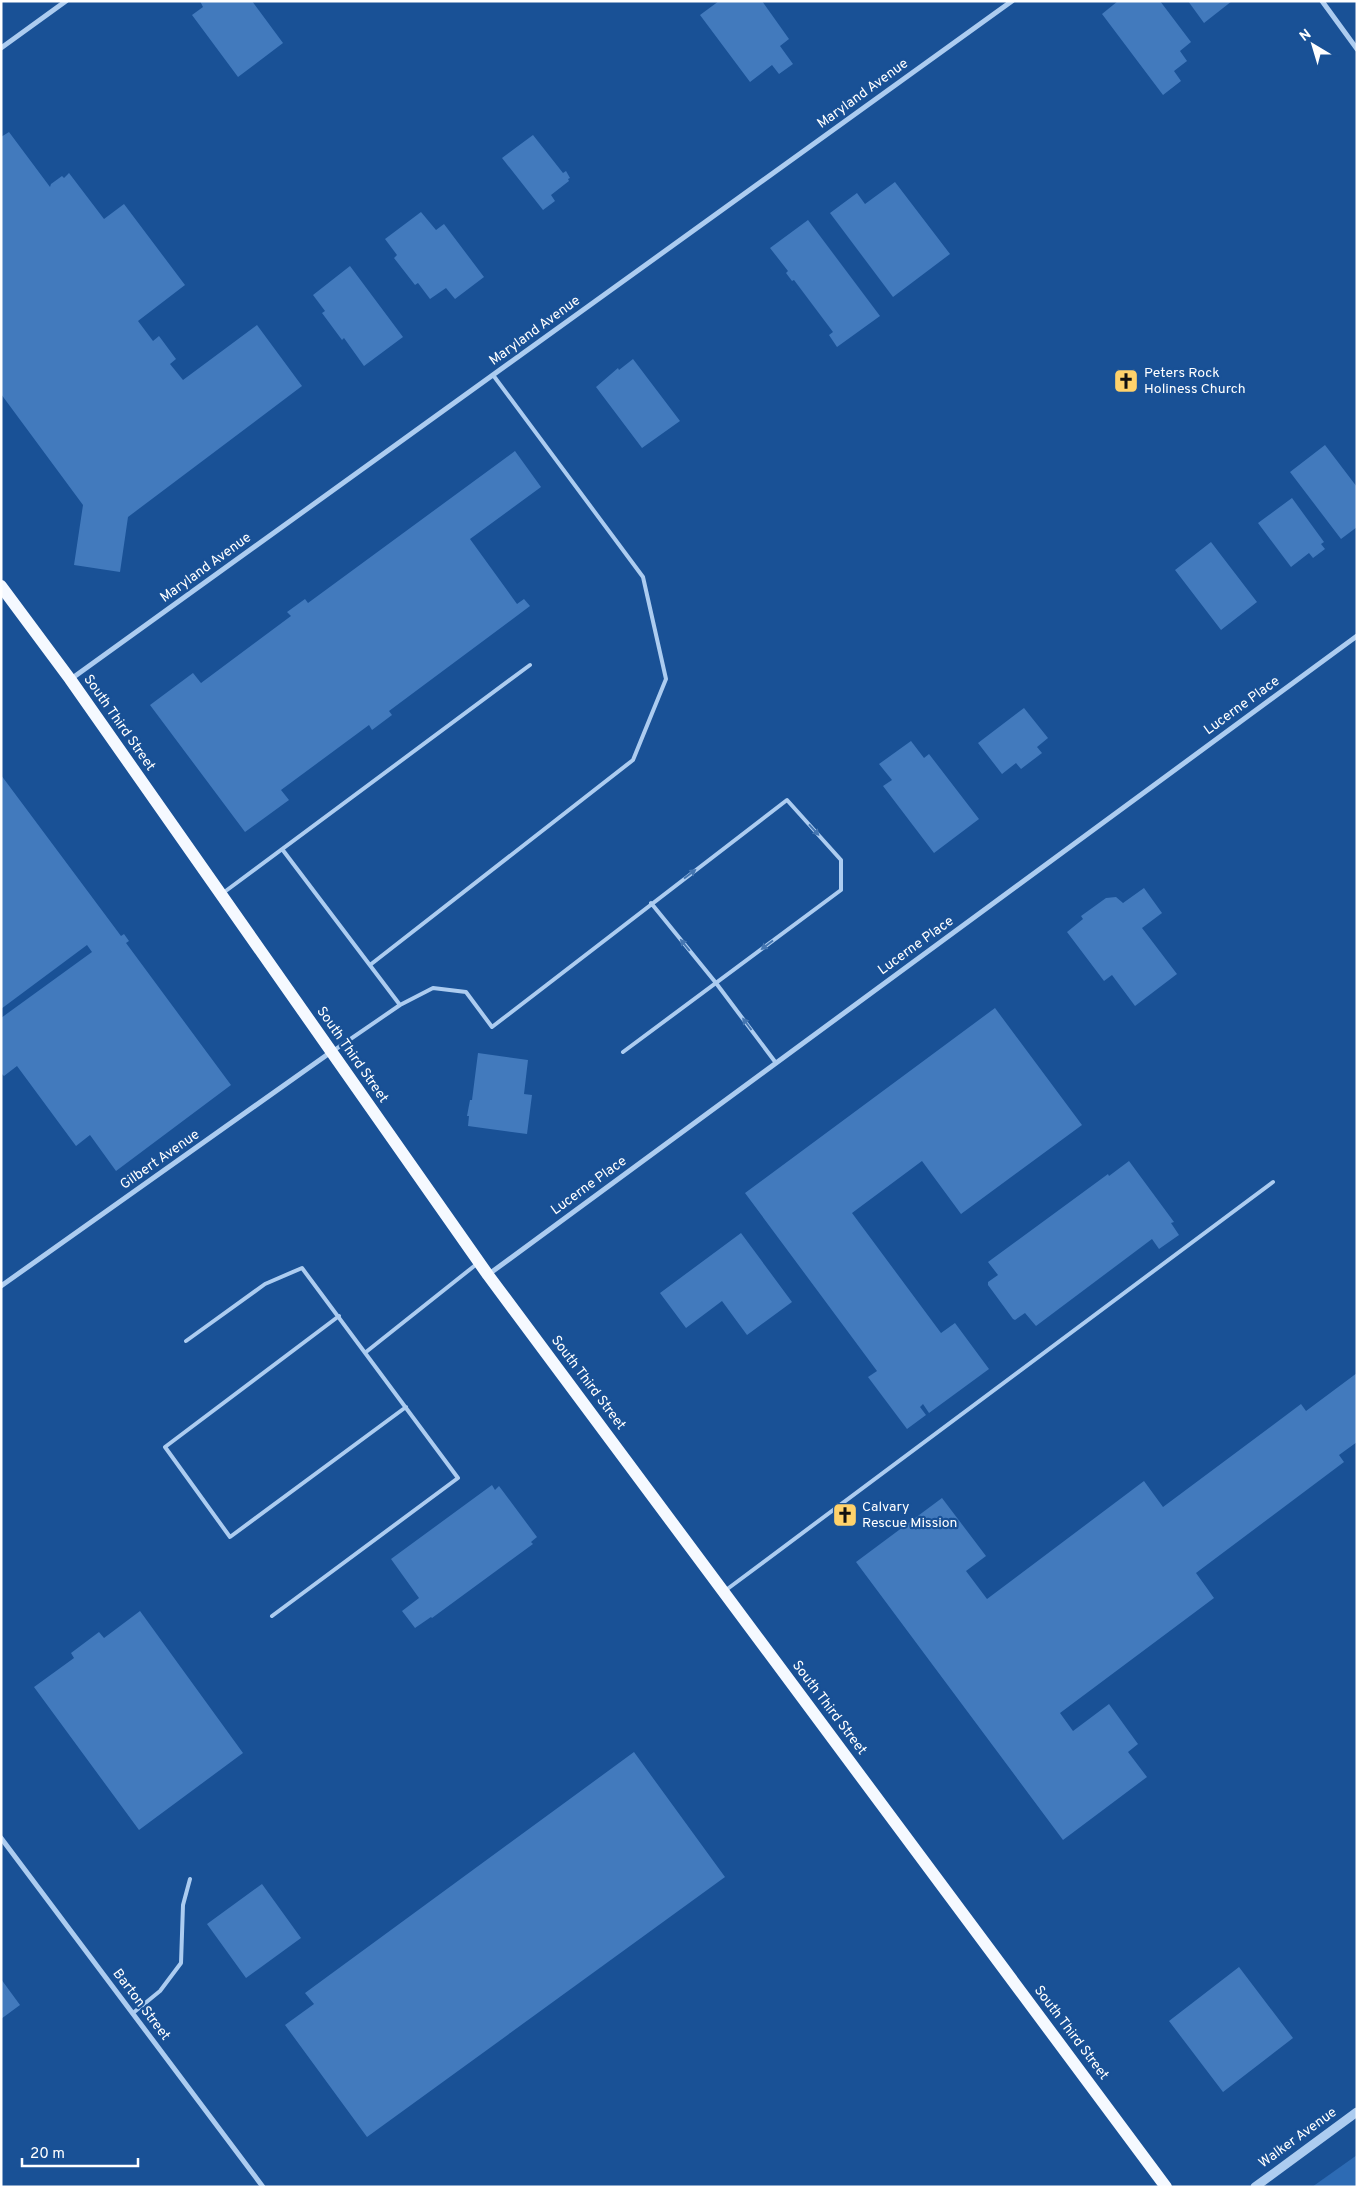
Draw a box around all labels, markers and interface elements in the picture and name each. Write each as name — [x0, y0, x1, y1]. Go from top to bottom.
north arrow — [1288, 20, 1338, 70]
text: N — [1297, 26, 1315, 46]
street label: Maryland Avenue — [814, 55, 912, 133]
street label: Maryland Avenue — [486, 292, 584, 370]
place label: Peters Rock Holiness Church — [1144, 365, 1246, 398]
church icon: Peters Rock Holiness Church — [1113, 368, 1139, 394]
street label: Maryland Avenue — [157, 529, 255, 607]
street label: South Third Street — [79, 671, 159, 775]
street label: Lucerne Place — [1201, 673, 1283, 739]
one-way arrow — [808, 823, 820, 835]
one-way arrow — [683, 868, 696, 879]
street label: Lucerne Place — [875, 913, 957, 979]
one-way arrow — [679, 939, 690, 952]
one-way arrow — [761, 939, 774, 950]
street label: South Third Street — [312, 1003, 392, 1107]
one-way arrow — [742, 1017, 752, 1031]
street label: Gilbert Avenue — [117, 1126, 203, 1194]
street label: Lucerne Place — [548, 1153, 630, 1219]
street label: South Third Street — [547, 1332, 629, 1434]
place label: Calvary Rescue Mission — [862, 1499, 957, 1532]
church icon: Calvary Rescue Mission — [832, 1502, 858, 1528]
street label: South Third Street — [788, 1657, 870, 1759]
street label: Barton Street — [109, 1966, 173, 2044]
street label: South Third Street — [1030, 1982, 1112, 2084]
street label: Walker Avenue — [1256, 2104, 1340, 2172]
scale bar — [22, 2136, 139, 2168]
text: 20 m — [30, 2145, 65, 2164]

